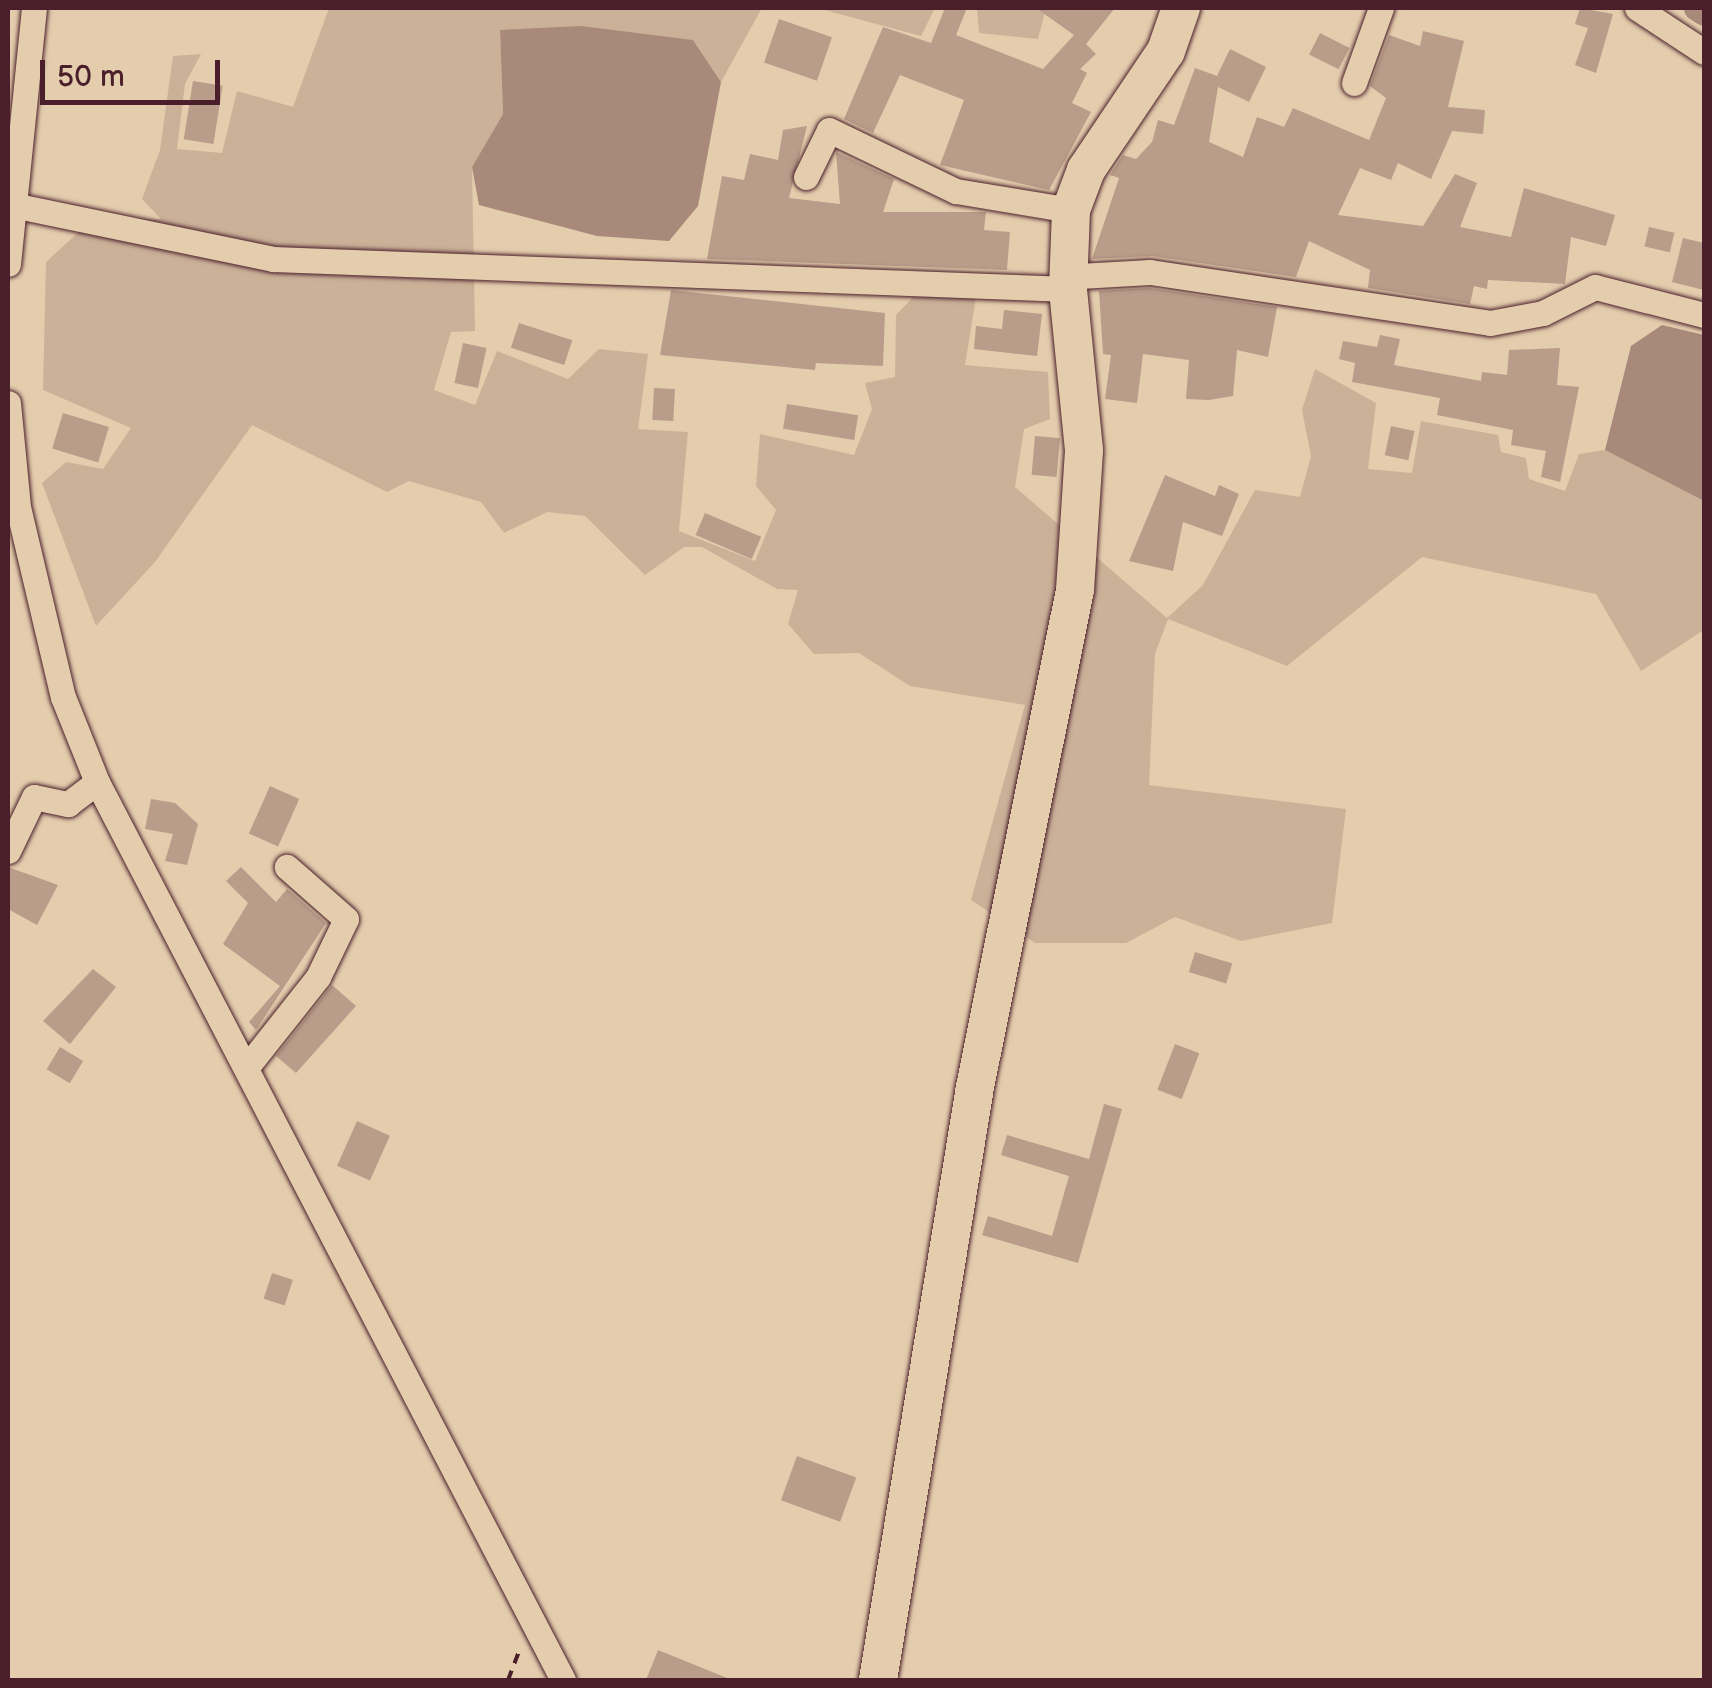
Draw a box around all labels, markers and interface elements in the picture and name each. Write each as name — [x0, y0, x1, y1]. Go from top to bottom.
scale bar — [45, 40, 225, 102]
text: 50 m — [57, 59, 125, 95]

